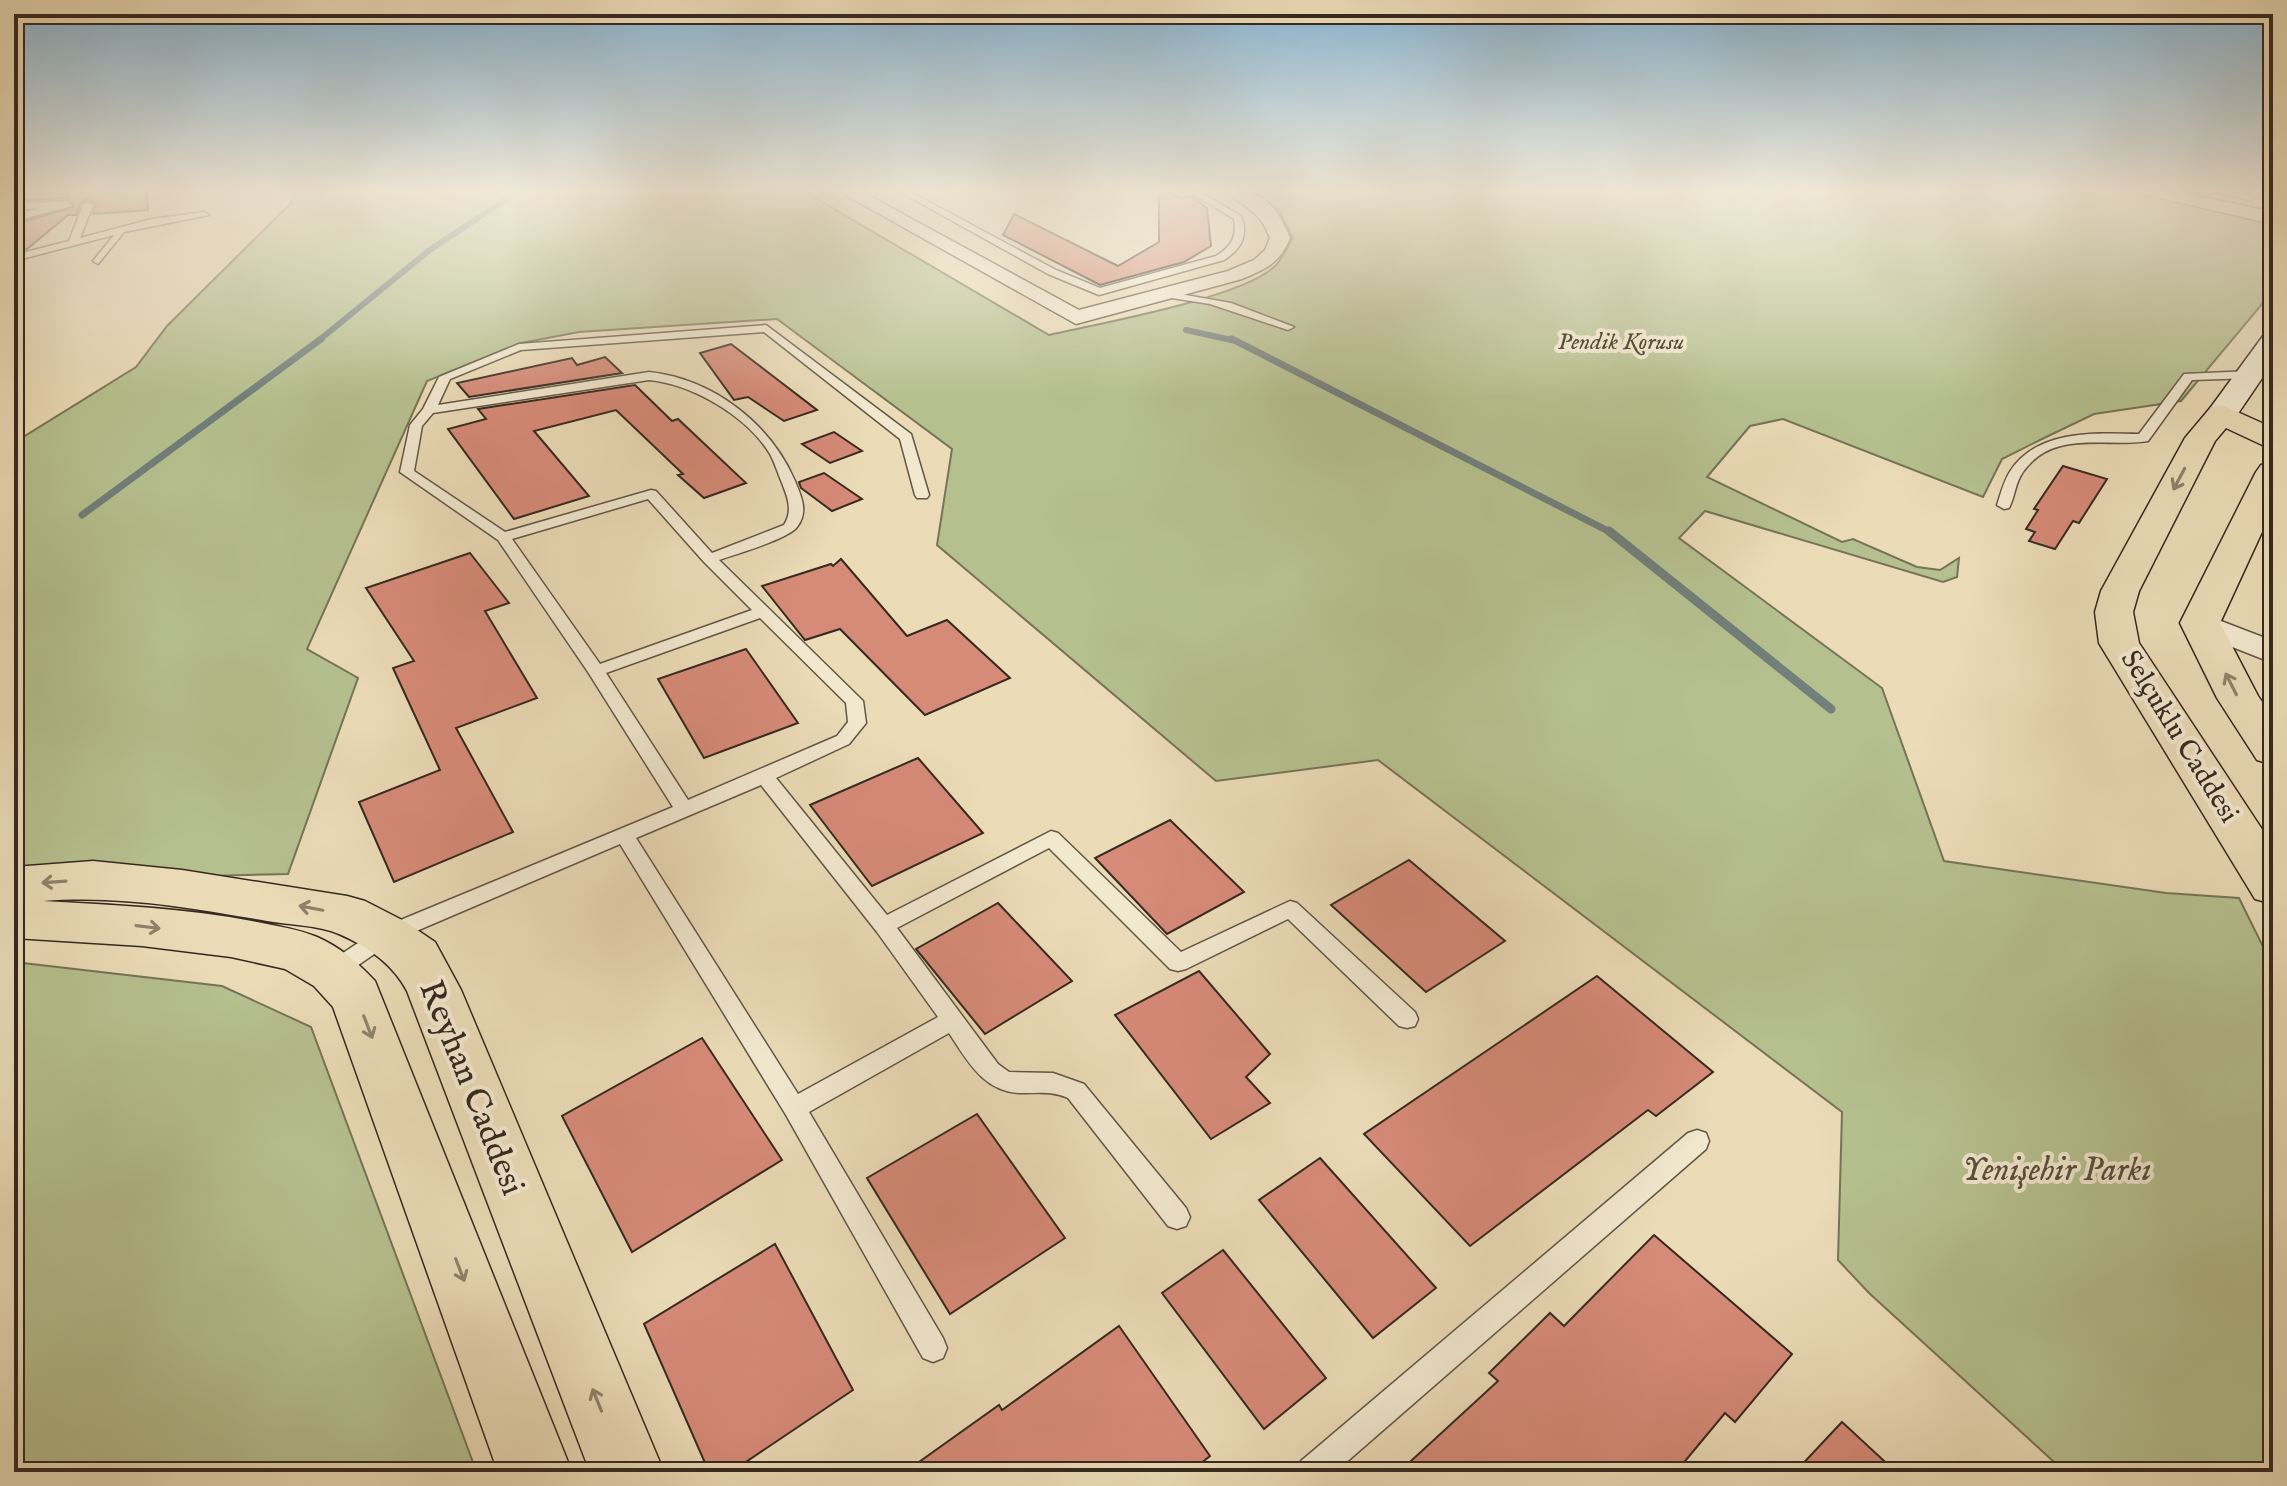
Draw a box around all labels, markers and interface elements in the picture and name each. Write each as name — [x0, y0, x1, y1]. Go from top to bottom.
park label: Pendik Korusu — [1558, 327, 1684, 358]
one-way arrow — [2171, 467, 2187, 491]
street label: Selçuklu Caddesi — [2112, 644, 2246, 830]
one-way arrow — [2223, 673, 2238, 697]
one-way arrow — [41, 875, 68, 890]
one-way arrow — [299, 900, 325, 915]
one-way arrow — [134, 919, 161, 934]
street label: Reyhan Caddesi — [408, 974, 534, 1202]
one-way arrow — [362, 1014, 376, 1039]
park label: Yenişehir Parkı — [1963, 1149, 2151, 1192]
one-way arrow — [454, 1257, 468, 1282]
one-way arrow — [589, 1388, 603, 1413]

